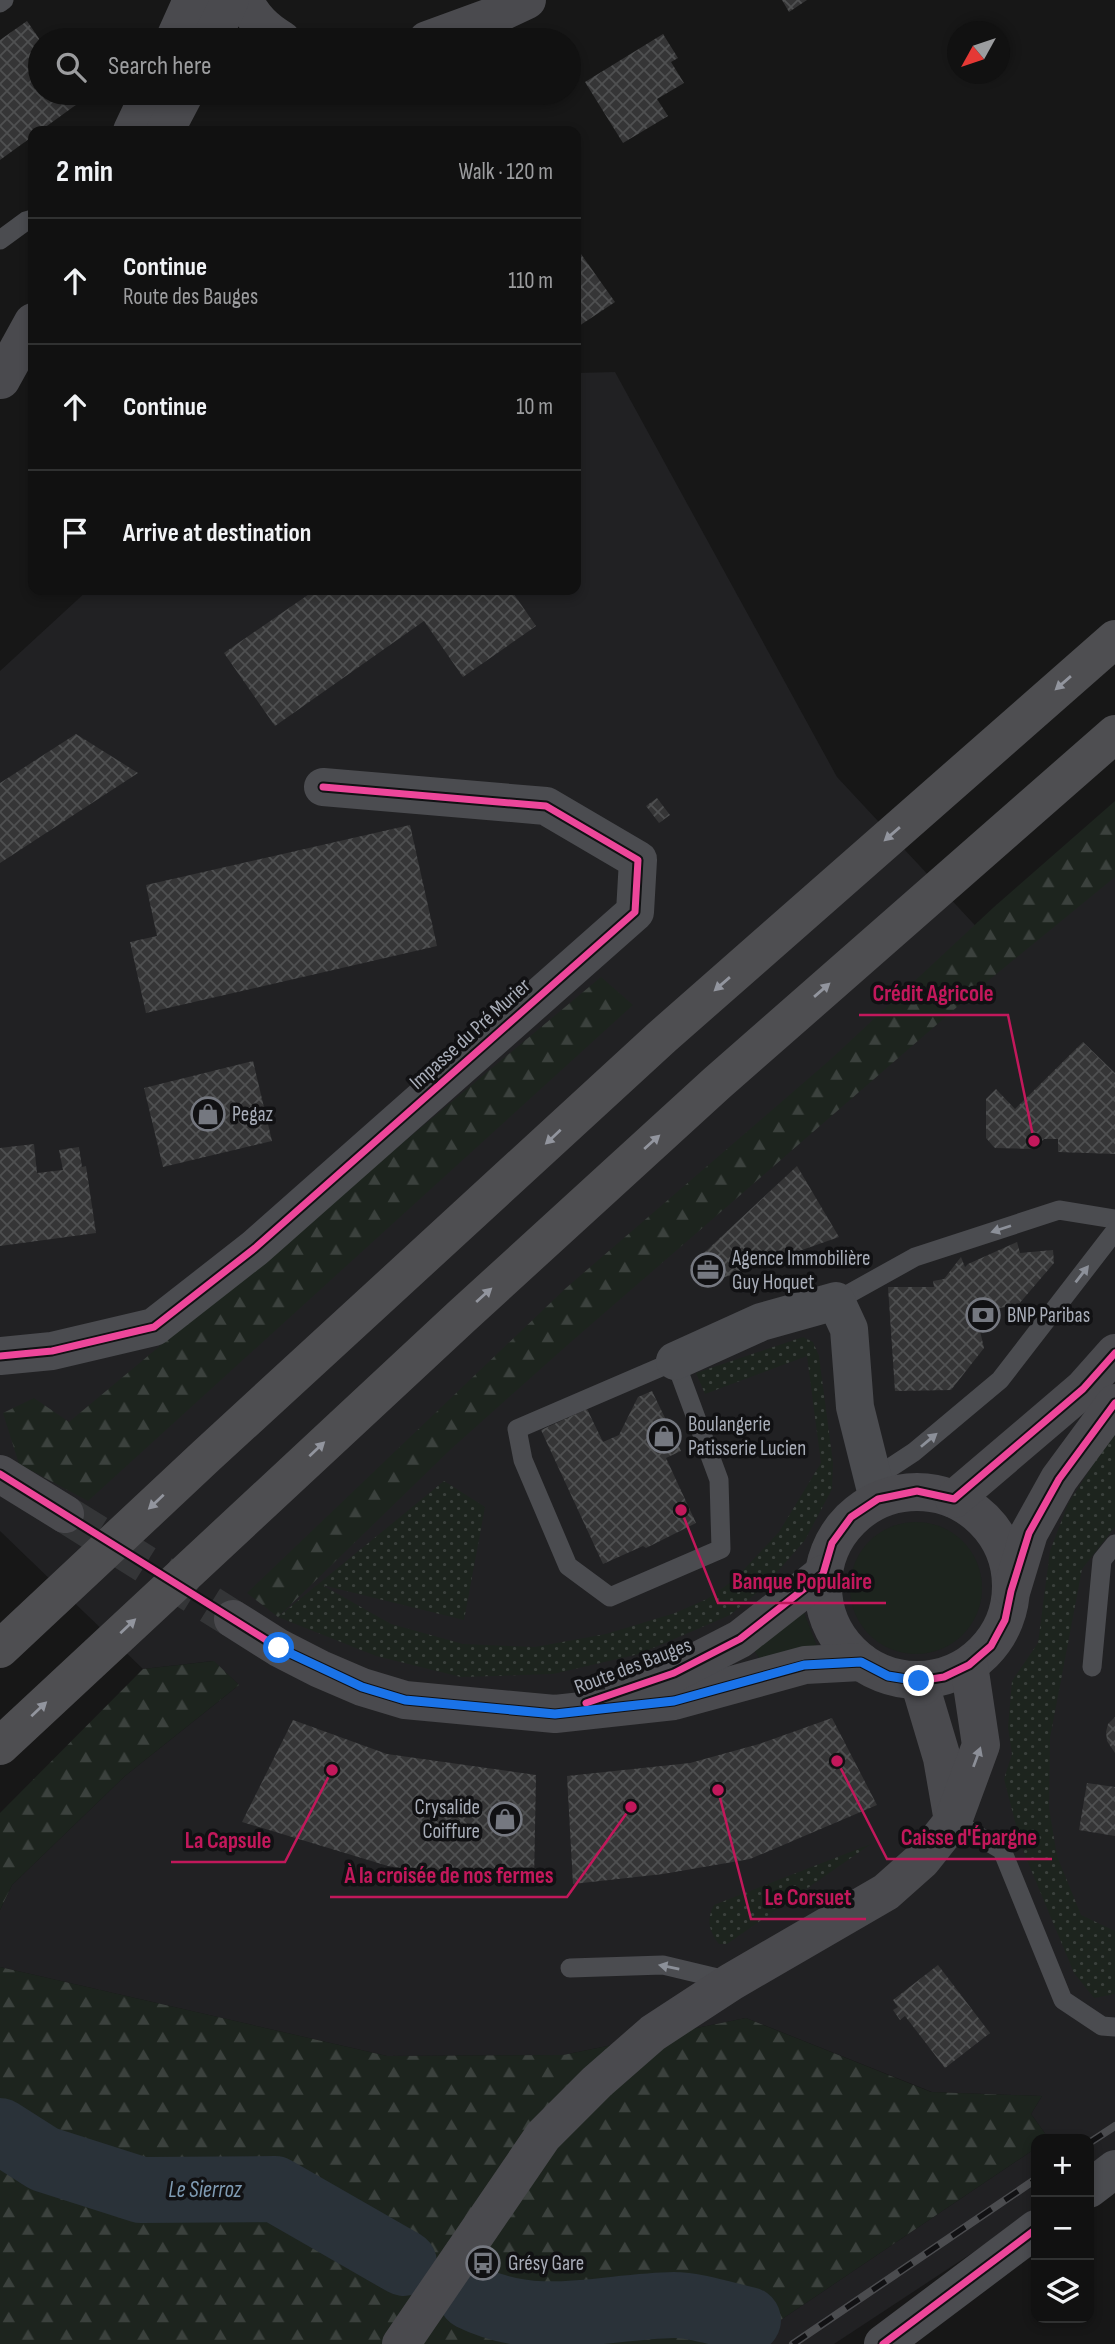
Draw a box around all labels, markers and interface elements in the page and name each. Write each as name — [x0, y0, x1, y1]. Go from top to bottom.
north arrow — [947, 21, 1010, 84]
search box — [28, 28, 581, 105]
icon: search — [52, 48, 90, 86]
text: Search here — [108, 51, 211, 82]
text: 2 min — [56, 154, 113, 190]
text: Walk · 120 m — [458, 158, 553, 186]
text: Continue — [123, 252, 207, 283]
icon: ahead — [56, 262, 94, 300]
text: 110 m — [508, 267, 553, 295]
text: Route des Bauges — [123, 283, 258, 311]
icon: ahead — [56, 388, 94, 426]
text: Continue — [123, 392, 207, 423]
text: 10 m — [516, 393, 553, 421]
icon: arrive — [56, 514, 94, 552]
text: Arrive at destination — [123, 518, 311, 549]
one-way arrow — [1054, 675, 1072, 691]
one-way arrow — [884, 825, 901, 841]
callout: Crédit Agricole — [859, 971, 1008, 1015]
street label: Impasse du Pré Murier — [404, 973, 536, 1095]
one-way arrow — [713, 976, 730, 991]
text: Crédit Agricole — [872, 980, 994, 1008]
one-way arrow — [813, 983, 830, 999]
shop icon: Pegaz — [189, 1095, 227, 1133]
place label: Pegaz — [232, 1102, 273, 1127]
one-way arrow — [545, 1128, 562, 1144]
one-way arrow — [643, 1134, 660, 1150]
one-way arrow — [991, 1224, 1012, 1235]
place label: Agence Immobilière Guy Hoquet — [731, 1246, 870, 1295]
office icon: Agence Immobilière Guy Hoquet — [689, 1251, 727, 1289]
one-way arrow — [1075, 1265, 1090, 1283]
one-way arrow — [475, 1287, 493, 1303]
bank icon: BNP Paribas — [964, 1296, 1002, 1334]
place label: BNP Paribas — [1007, 1303, 1090, 1328]
place label: Boulangerie Patisserie Lucien — [688, 1412, 806, 1461]
shop icon: Boulangerie Patisserie Lucien — [645, 1417, 683, 1455]
one-way arrow — [920, 1433, 937, 1448]
one-way arrow — [308, 1442, 325, 1458]
one-way arrow — [148, 1494, 165, 1510]
callout: Banque Populaire — [718, 1559, 886, 1603]
text: Banque Populaire — [732, 1568, 872, 1596]
one-way arrow — [119, 1618, 136, 1634]
route start — [263, 1632, 294, 1663]
street label: Route des Bauges — [571, 1632, 695, 1700]
route end — [903, 1665, 934, 1696]
one-way arrow — [30, 1701, 48, 1717]
one-way arrow — [971, 1747, 982, 1768]
place label: Crysalide Coiffure — [415, 1795, 480, 1844]
shop icon: Crysalide Coiffure — [486, 1800, 524, 1838]
callout: Caisse d'Épargne — [887, 1815, 1052, 1859]
callout: La Capsule — [171, 1818, 285, 1862]
text: Caisse d'Épargne — [901, 1824, 1037, 1852]
text: La Capsule — [185, 1827, 271, 1855]
callout: À la croisée de nos fermes — [330, 1853, 567, 1897]
text: À la croisée de nos fermes — [343, 1862, 554, 1890]
callout: Le Corsuet — [751, 1875, 866, 1919]
text: Le Corsuet — [764, 1884, 852, 1912]
one-way arrow — [658, 1961, 680, 1972]
map controls — [1031, 2134, 1094, 2323]
button: + — [1031, 2134, 1094, 2197]
water label: Le Sierroz — [168, 2176, 243, 2204]
button: − — [1031, 2197, 1094, 2260]
bus stop icon: Grésy Gare — [464, 2244, 502, 2282]
place label: Grésy Gare — [508, 2251, 584, 2276]
button: layers — [1031, 2260, 1094, 2323]

